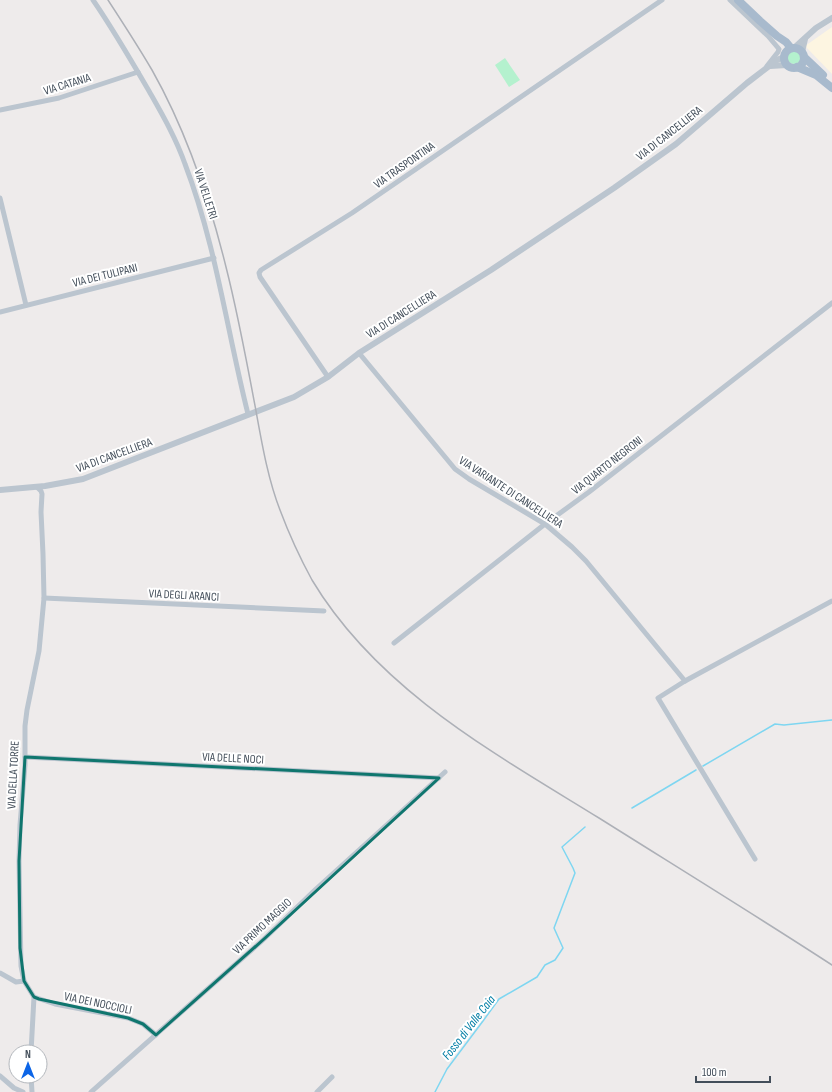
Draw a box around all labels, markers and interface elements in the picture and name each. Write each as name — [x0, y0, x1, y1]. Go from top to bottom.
street label: VIA CATANIA — [42, 70, 93, 99]
street label: VIA DI CANCELLIERA — [633, 102, 706, 164]
street label: VIA TRASPONTINA — [371, 138, 438, 192]
street label: VIA VELLETRI — [190, 167, 221, 221]
street label: VIA DEI TULIPANI — [71, 260, 139, 291]
street label: VIA DI CANCELLIERA — [363, 286, 440, 342]
street label: VIA QUARTO NEGRONI — [569, 433, 646, 498]
street label: VIA DI CANCELLIERA — [74, 434, 155, 476]
street label: VIA VARIANTE DI CANCELLIERA — [456, 453, 566, 532]
street label: VIA DEGLI ARANCI — [148, 586, 220, 605]
street label: VIA DELLA TORRE — [4, 740, 23, 810]
street label: VIA DELLE NOCI — [202, 749, 264, 768]
street label: VIA PRIMO MAGGIO — [230, 895, 295, 958]
street label: VIA DEI NOCCIOLI — [63, 989, 133, 1018]
water label: Fosso di Valle Caia — [439, 992, 499, 1063]
north arrow — [8, 1044, 48, 1084]
text: N — [25, 1048, 31, 1061]
scale bar — [696, 1058, 770, 1084]
text: 100 m — [702, 1065, 727, 1080]

